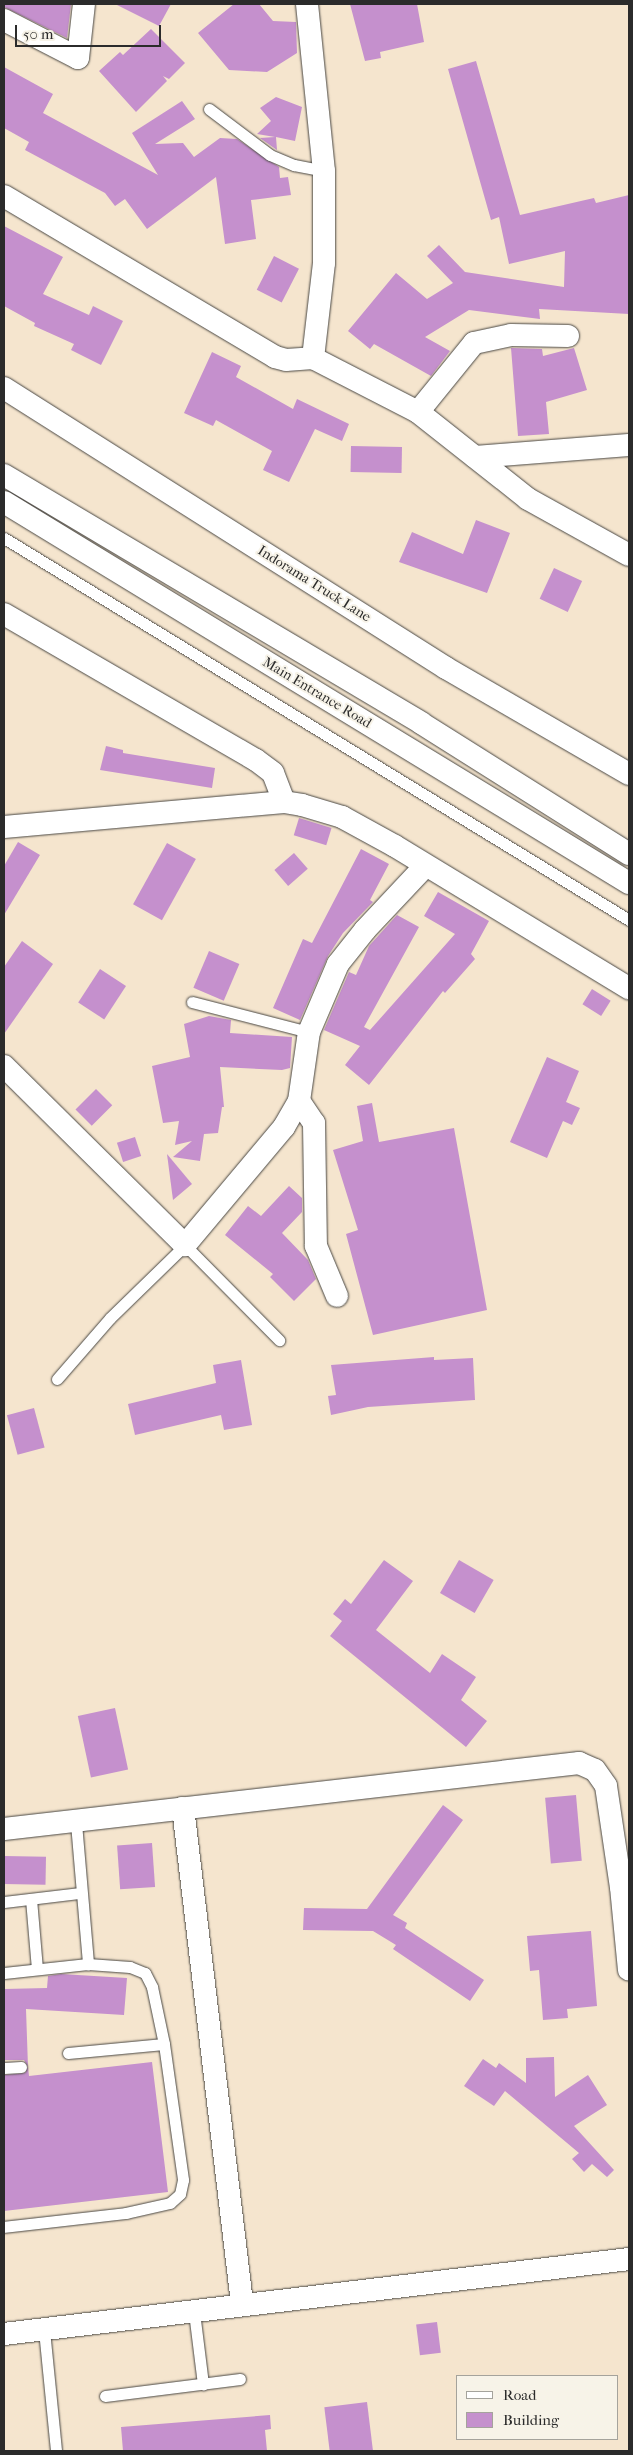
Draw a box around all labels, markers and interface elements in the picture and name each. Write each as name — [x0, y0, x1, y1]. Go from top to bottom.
scale bar — [18, 15, 164, 47]
text: 50 m — [23, 25, 53, 43]
street label: Indorama Truck Lane — [254, 542, 374, 626]
street label: Main Entrance Road — [260, 654, 374, 732]
legend — [456, 2375, 618, 2440]
text: Road — [503, 2386, 536, 2404]
text: Building — [503, 2411, 559, 2429]

